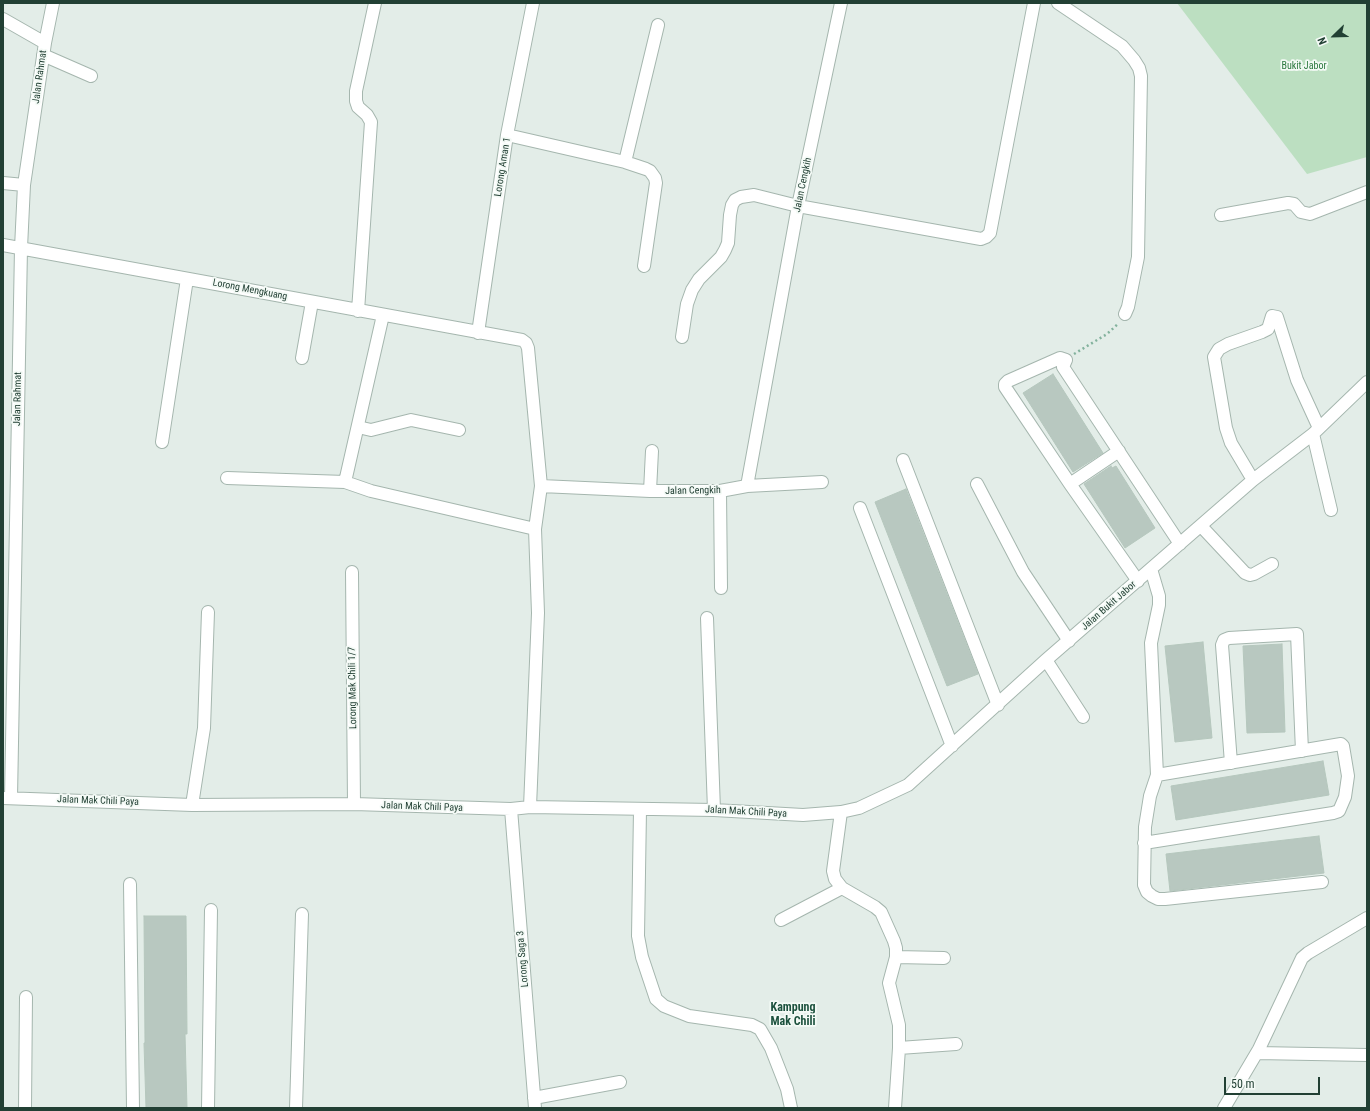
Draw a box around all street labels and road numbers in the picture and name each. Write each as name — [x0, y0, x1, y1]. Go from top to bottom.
street label: Jalan Rahmat — [30, 49, 50, 105]
street label: Lorong Aman 1 — [492, 136, 514, 198]
street label: Jalan Cengkih — [791, 157, 815, 213]
street label: Lorong Mengkuang — [212, 277, 288, 303]
street label: Jalan Rahmat — [12, 372, 24, 426]
street label: Jalan Cengkih — [665, 485, 721, 497]
street label: Jalan Bukit Jabor — [1079, 579, 1139, 633]
street label: Lorong Mak Chili 1/7 — [346, 647, 360, 729]
street label: Jalan Mak Chili Paya — [57, 794, 139, 808]
street label: Jalan Mak Chili Paya — [381, 800, 463, 814]
street label: Jalan Mak Chili Paya — [705, 804, 787, 820]
street label: Lorong Saga 3 — [515, 930, 531, 988]

